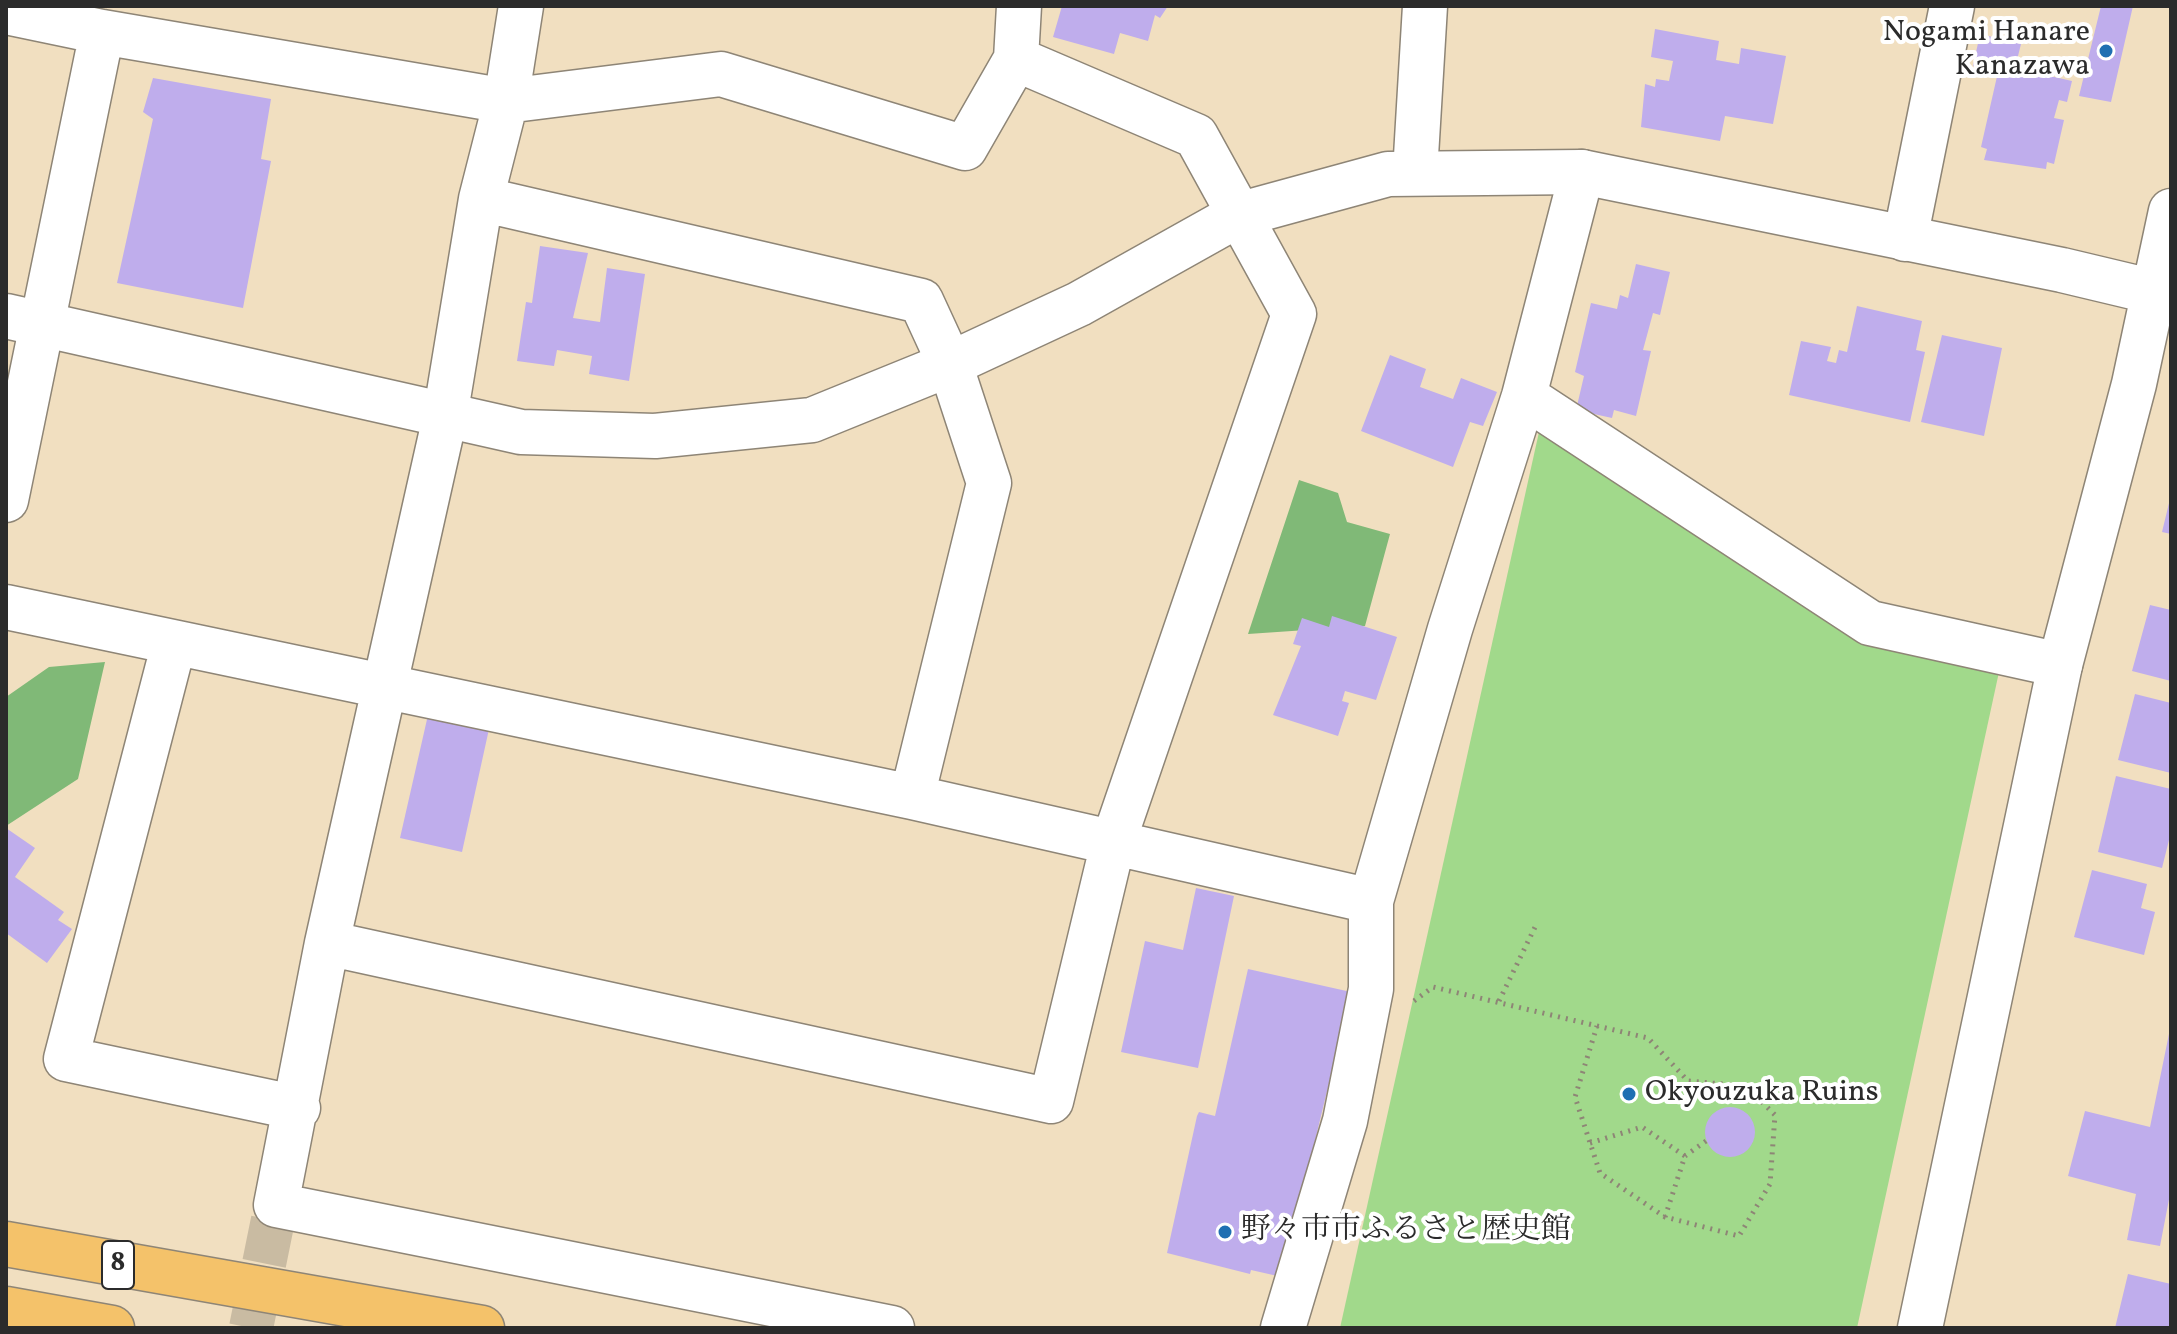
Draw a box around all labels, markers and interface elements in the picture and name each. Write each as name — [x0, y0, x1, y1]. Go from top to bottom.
place label: Nogami Hanare Kanazawa — [1883, 16, 2090, 86]
marker: Nogami Hanare Kanazawa — [2097, 42, 2115, 60]
place label: Okyouzuka Ruins — [1645, 1076, 1879, 1112]
marker: Okyouzuka Ruins — [1620, 1085, 1638, 1103]
place label: 野々市市ふるさと歴史館 — [1241, 1214, 1571, 1250]
marker: 野々市市ふるさと歴史館 — [1216, 1223, 1234, 1241]
road number: 8 — [102, 1241, 134, 1289]

